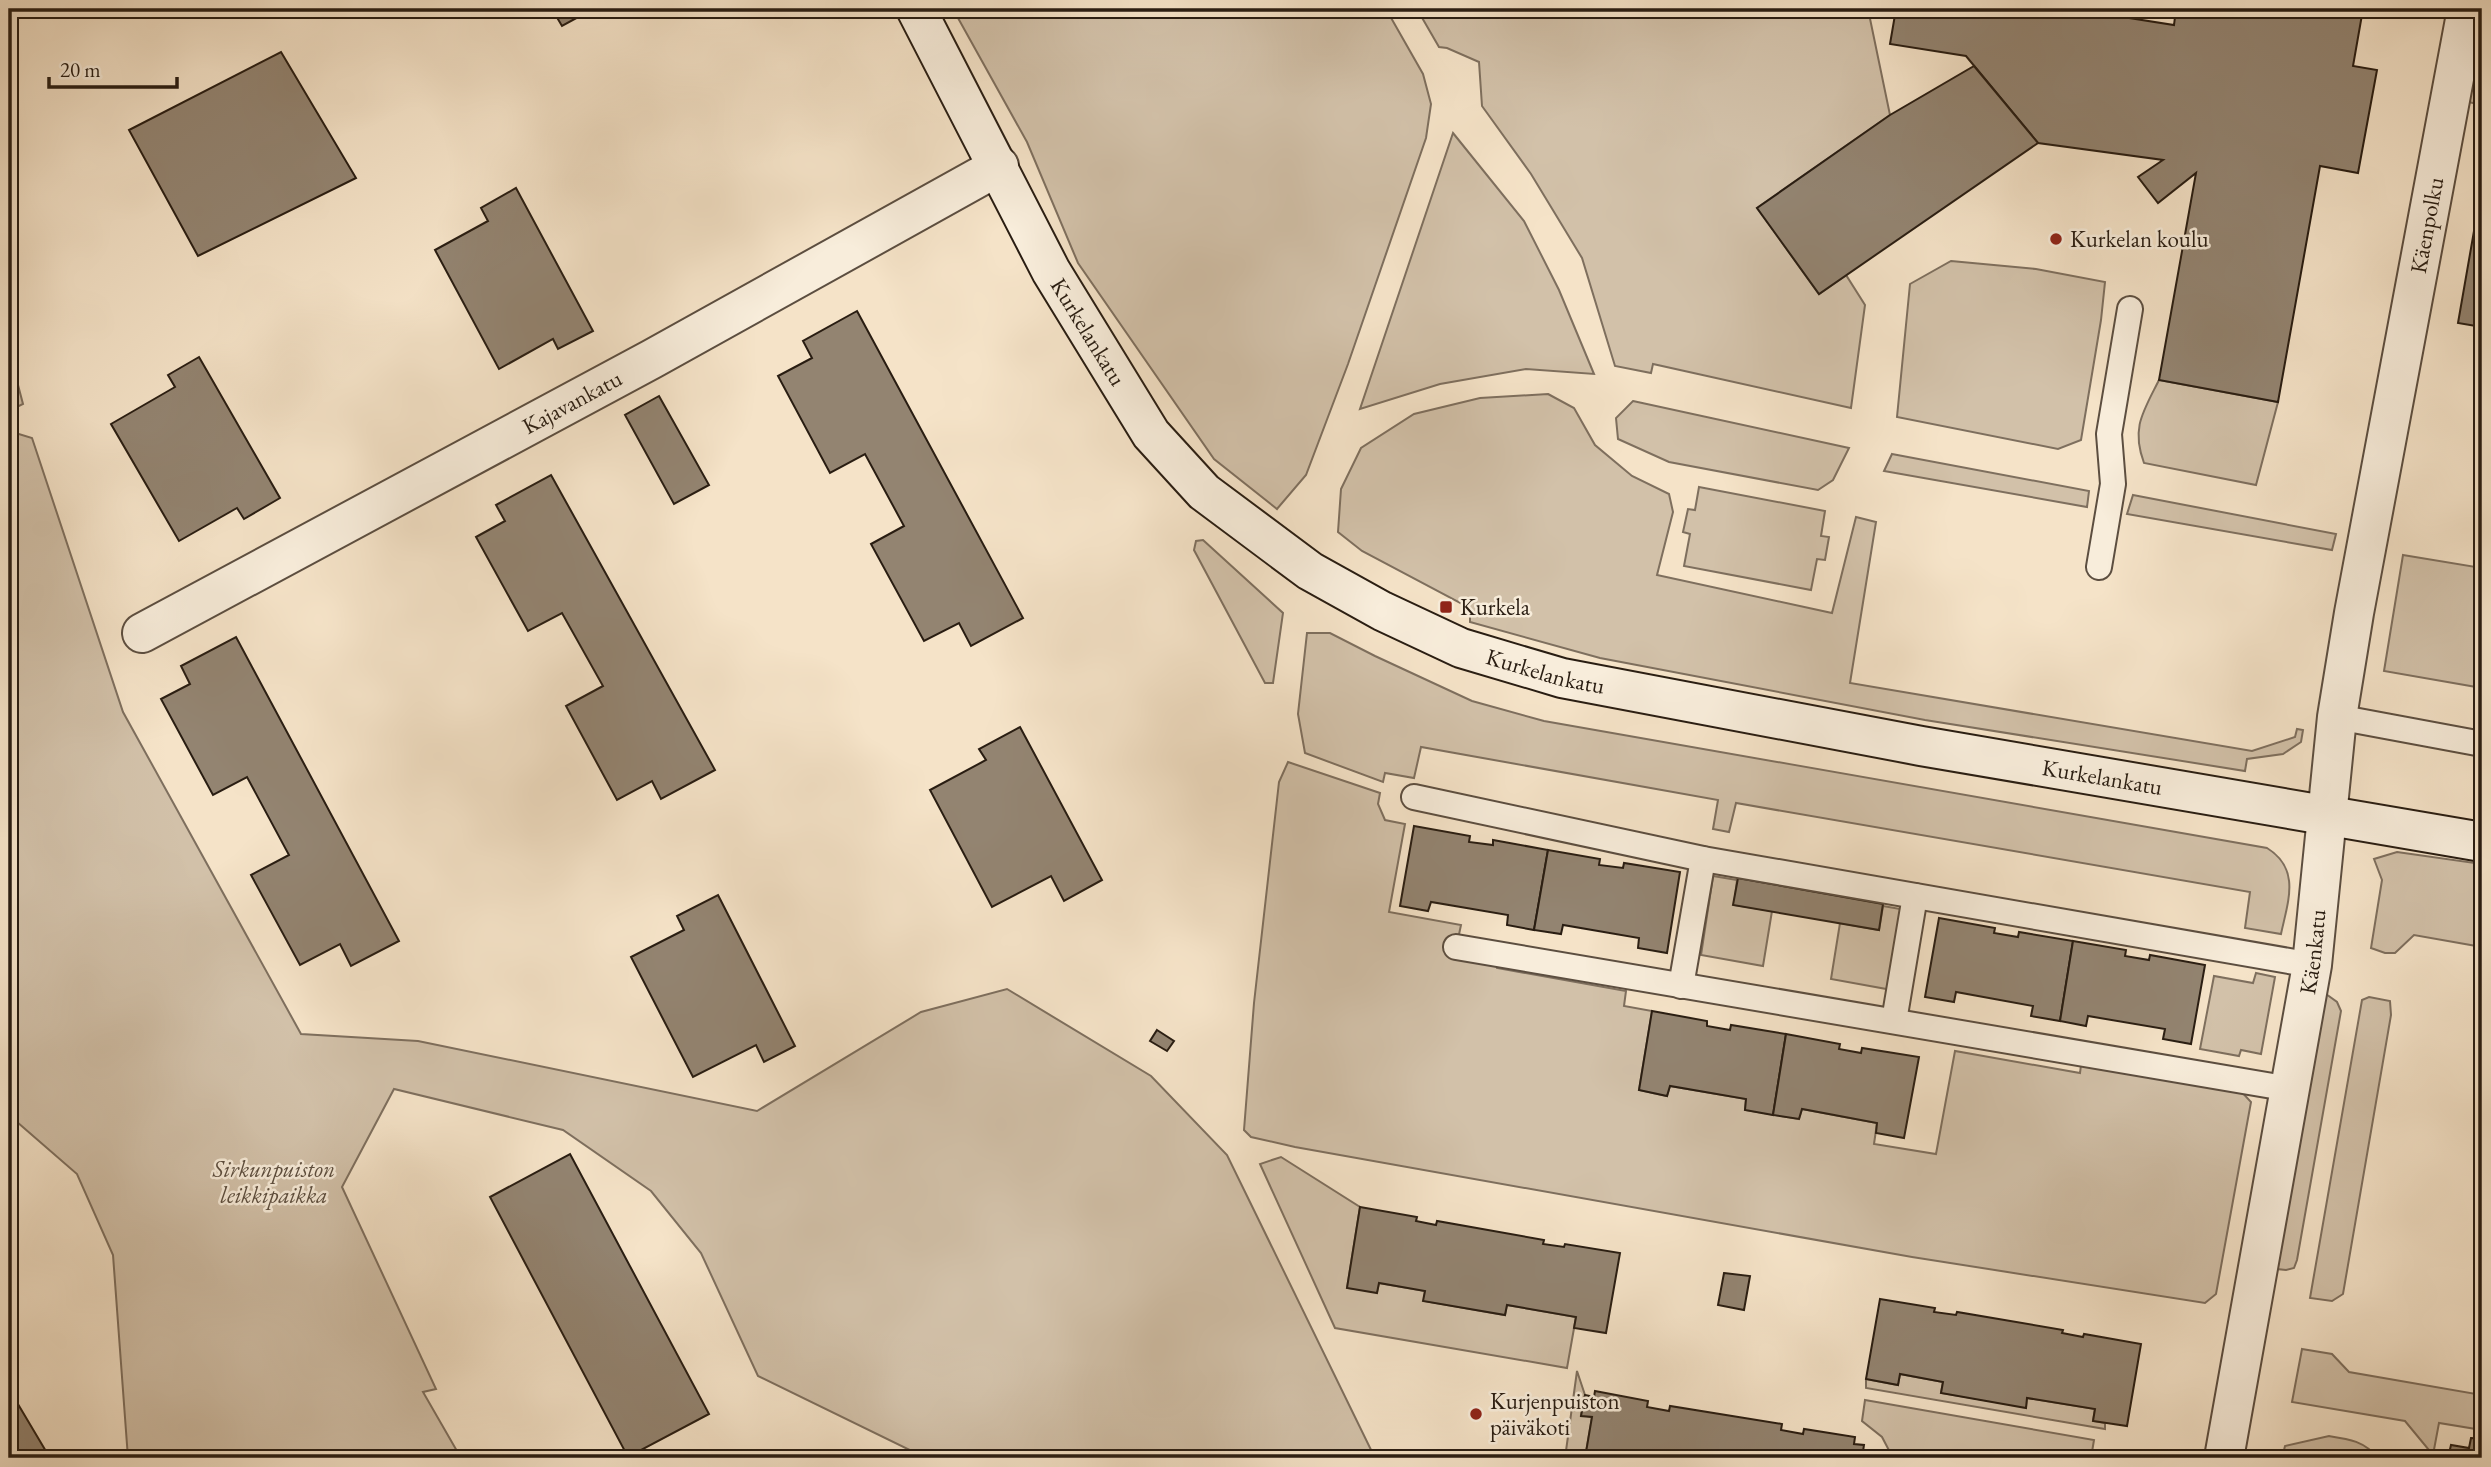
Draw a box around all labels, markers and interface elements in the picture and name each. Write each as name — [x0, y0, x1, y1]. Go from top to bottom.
scale bar — [49, 46, 177, 90]
text: 20 m — [60, 56, 101, 83]
street label: Käenpolku — [2403, 175, 2450, 276]
place label: Kurkelan koulu — [2070, 224, 2209, 254]
marker: Kurkelan koulu — [2048, 231, 2064, 247]
street label: Kurkelankatu — [1044, 272, 1133, 391]
street label: Kajavankatu — [517, 363, 627, 441]
place label: Kurkela — [1460, 592, 1531, 622]
marker: Kurkela — [1438, 599, 1454, 615]
street label: Kurkelankatu — [1483, 641, 1607, 701]
street label: Kurkelankatu — [2040, 752, 2165, 802]
street label: Käenkatu — [2292, 908, 2333, 997]
park label: Sirkunpuiston leikkipaikka — [212, 1154, 335, 1210]
place label: Kurjenpuiston päiväkoti — [1490, 1386, 1620, 1442]
marker: Kurjenpuiston päiväkoti — [1468, 1406, 1484, 1422]

